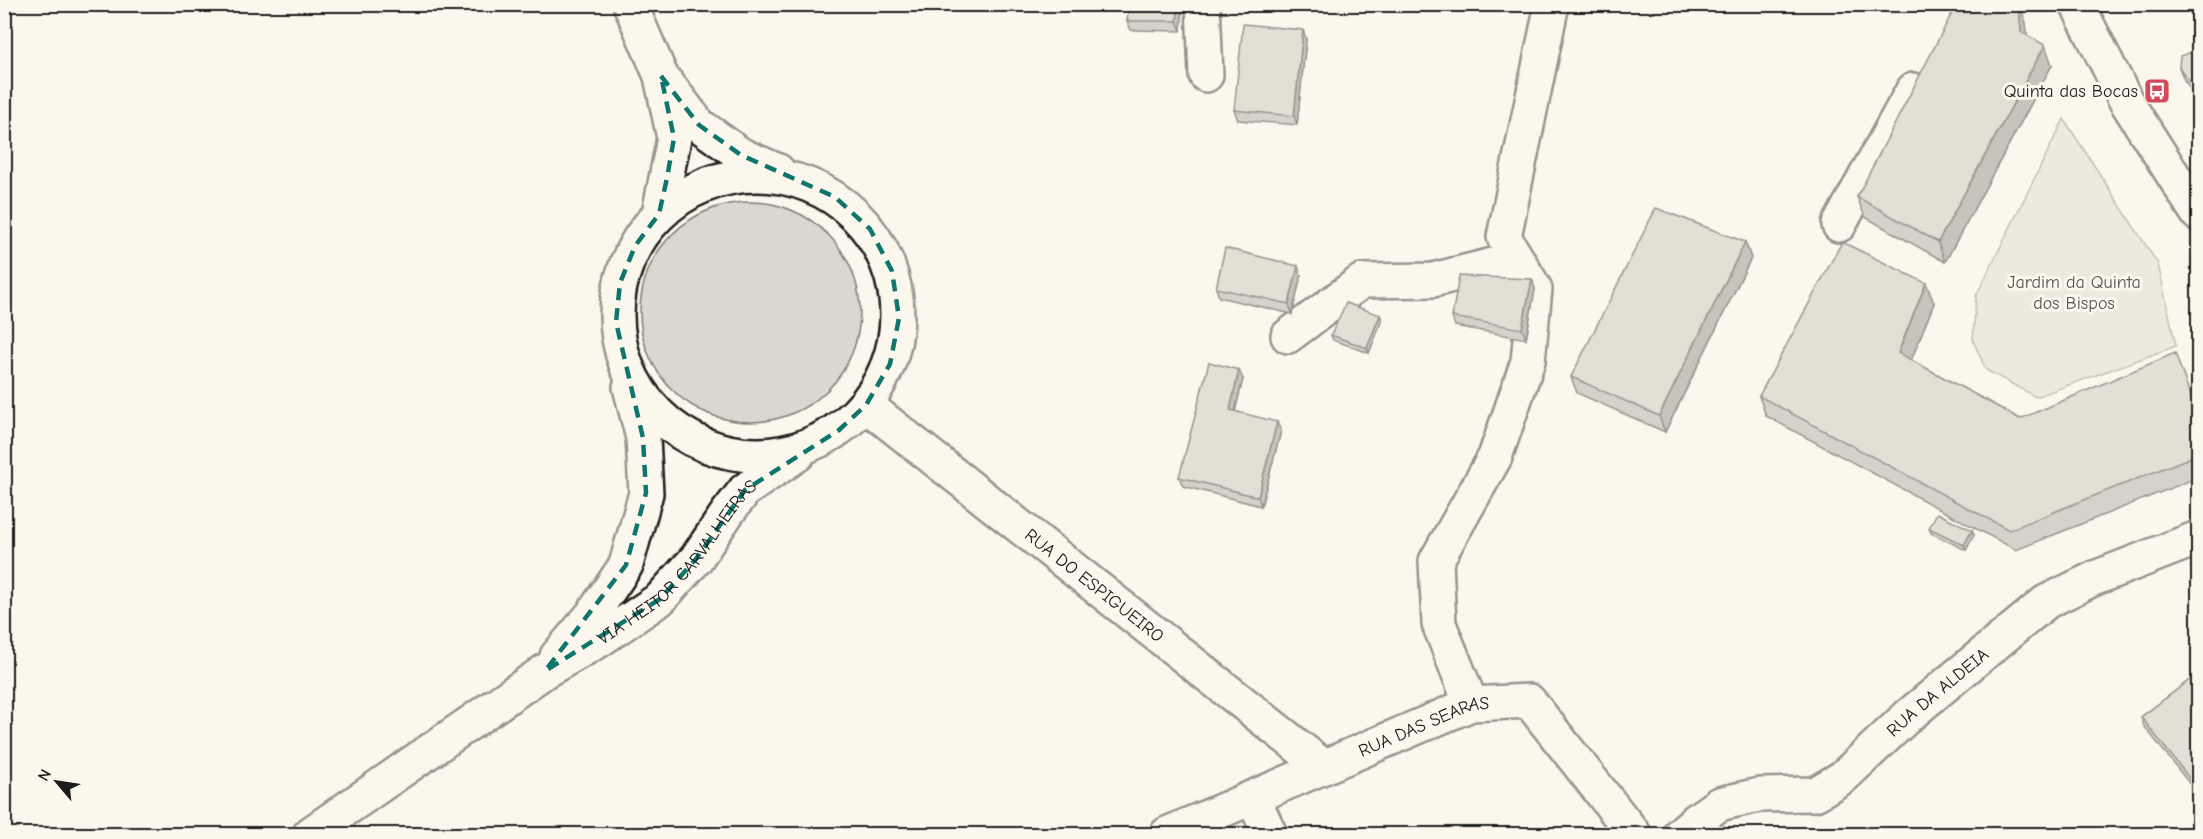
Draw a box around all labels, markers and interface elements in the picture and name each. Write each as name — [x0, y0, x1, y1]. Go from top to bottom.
bus stop icon: Quinta das Bocas — [2142, 76, 2172, 106]
place label: Quinta das Bocas — [2004, 81, 2138, 102]
park label: Jardim da Quinta dos Bispos — [2007, 272, 2141, 314]
street label: VIA HEITOR CARVALHEIRAS — [593, 475, 760, 649]
street label: RUA DO ESPIGUEIRO — [1021, 524, 1168, 647]
street label: RUA DA ALDEIA — [1882, 644, 1993, 741]
street label: RUA DAS SEARAS — [1355, 693, 1490, 761]
north arrow — [27, 752, 87, 812]
text: N — [34, 766, 55, 784]

